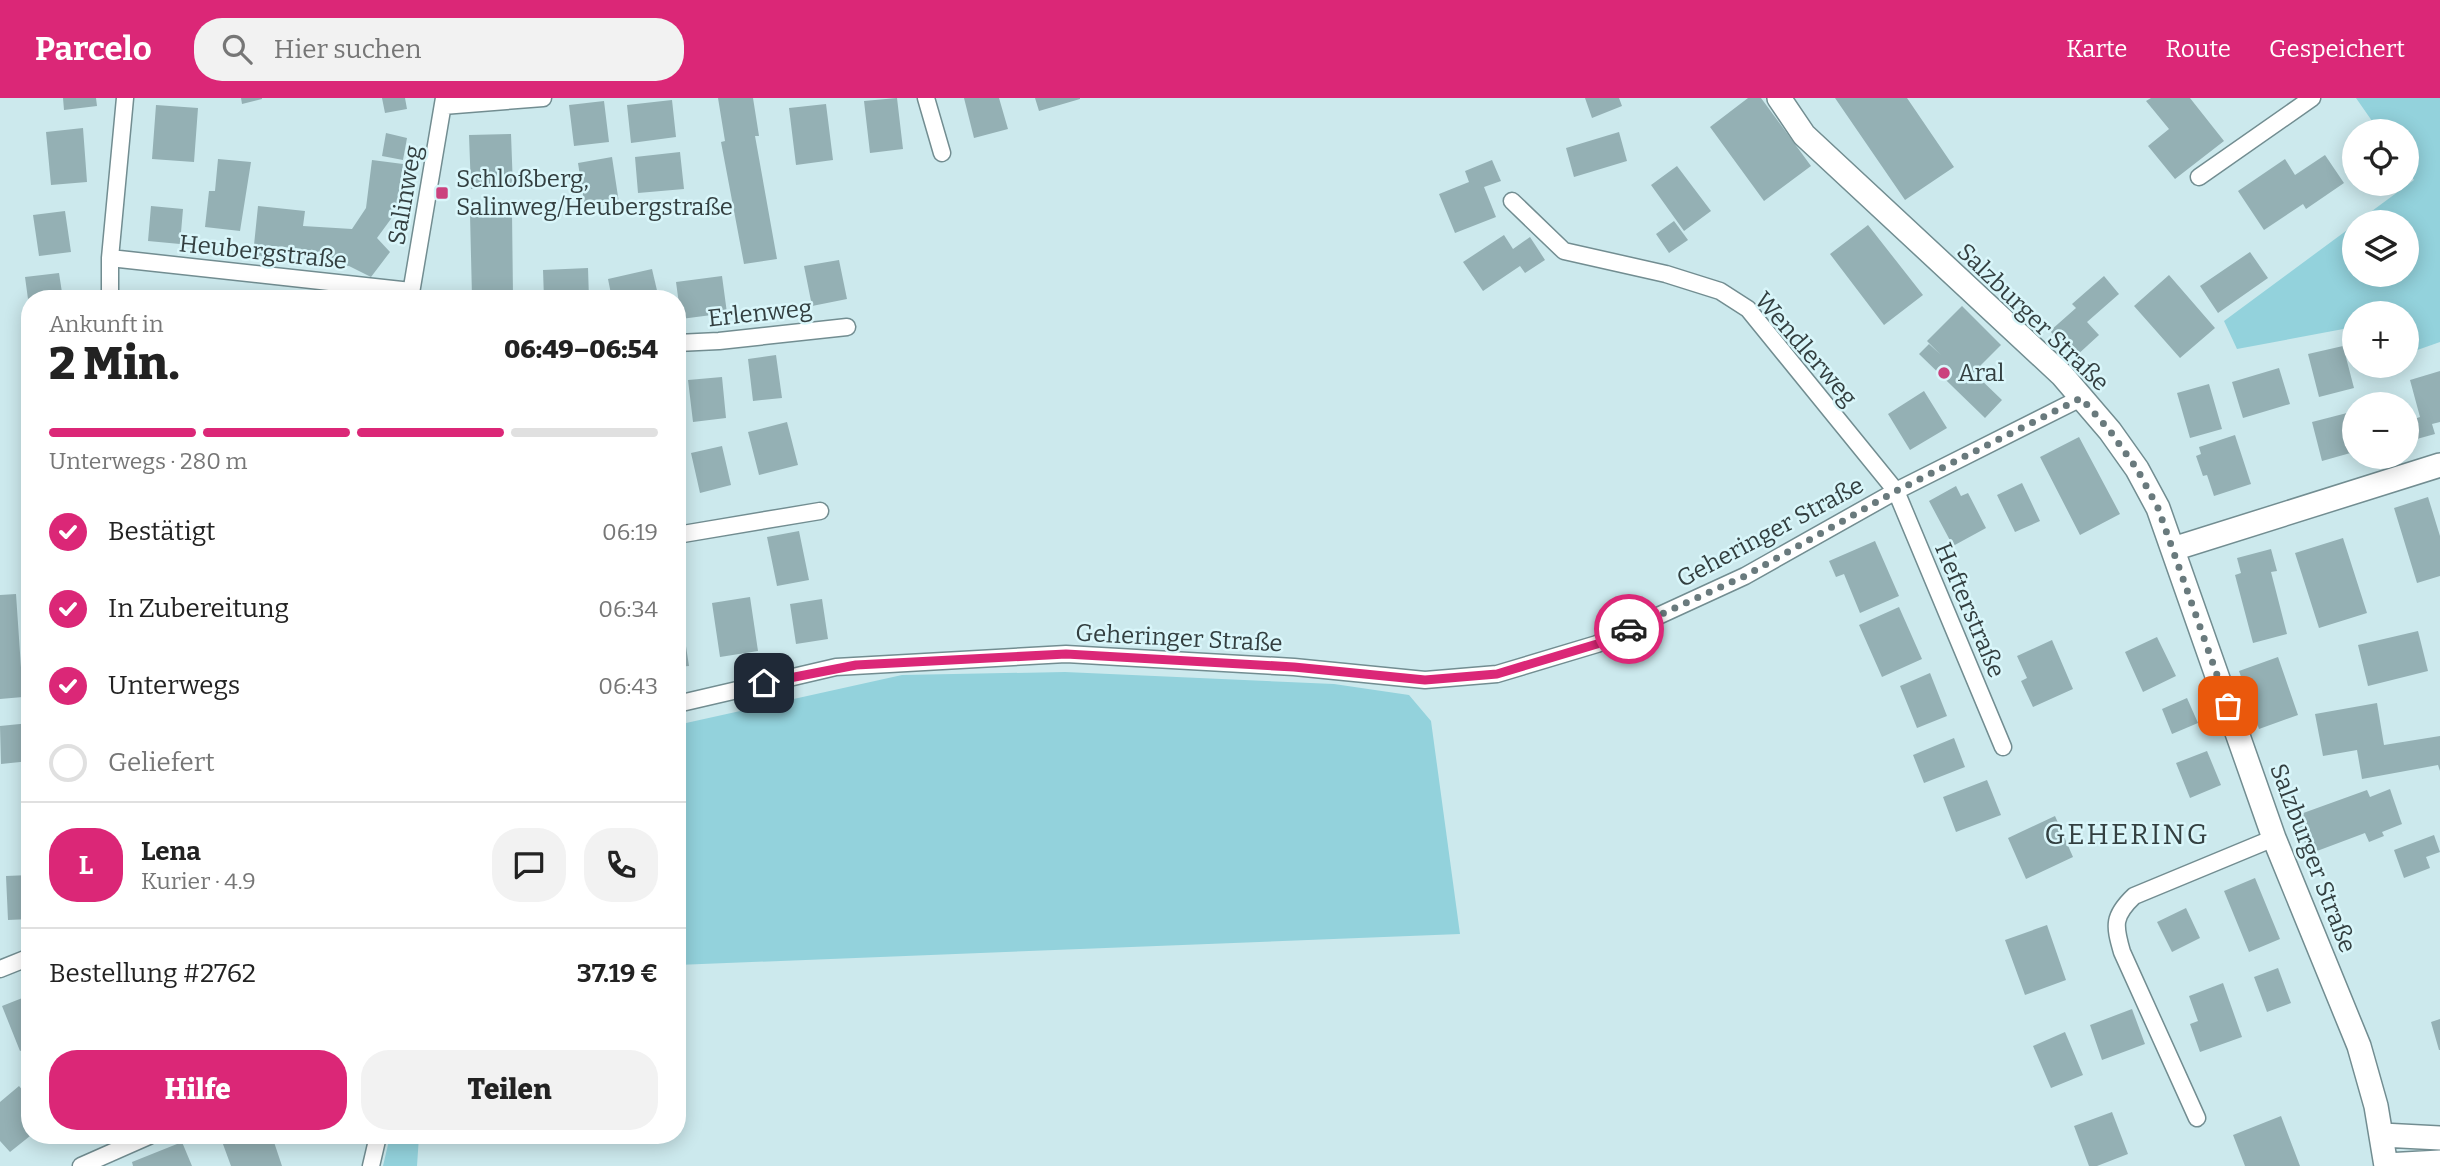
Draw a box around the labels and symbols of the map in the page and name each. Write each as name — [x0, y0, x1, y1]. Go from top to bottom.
street label: Salinweg — [382, 143, 428, 247]
place label: Schloßberg, Salinweg/Heubergstraße — [456, 165, 733, 221]
marker: Schloßberg, Salinweg/Heubergstraße — [434, 185, 450, 201]
street label: Heubergstraße — [178, 229, 348, 275]
street label: Salzburger Straße — [1951, 237, 2115, 397]
street label: Wendlerweg — [1749, 286, 1863, 412]
street label: Erlenweg — [706, 294, 814, 332]
place label: Aral — [1958, 359, 2005, 387]
marker: Aral — [1936, 365, 1952, 381]
street label: Geheringer Straße — [1672, 471, 1868, 593]
street label: Hefterstraße — [1929, 538, 2011, 682]
courier — [1594, 594, 1664, 664]
street label: Geheringer Straße — [1075, 619, 1283, 657]
pin — [734, 653, 794, 713]
pin — [2198, 676, 2258, 736]
street label: Salzburger Straße — [2264, 760, 2362, 956]
district label: GEHERING — [2045, 818, 2209, 851]

